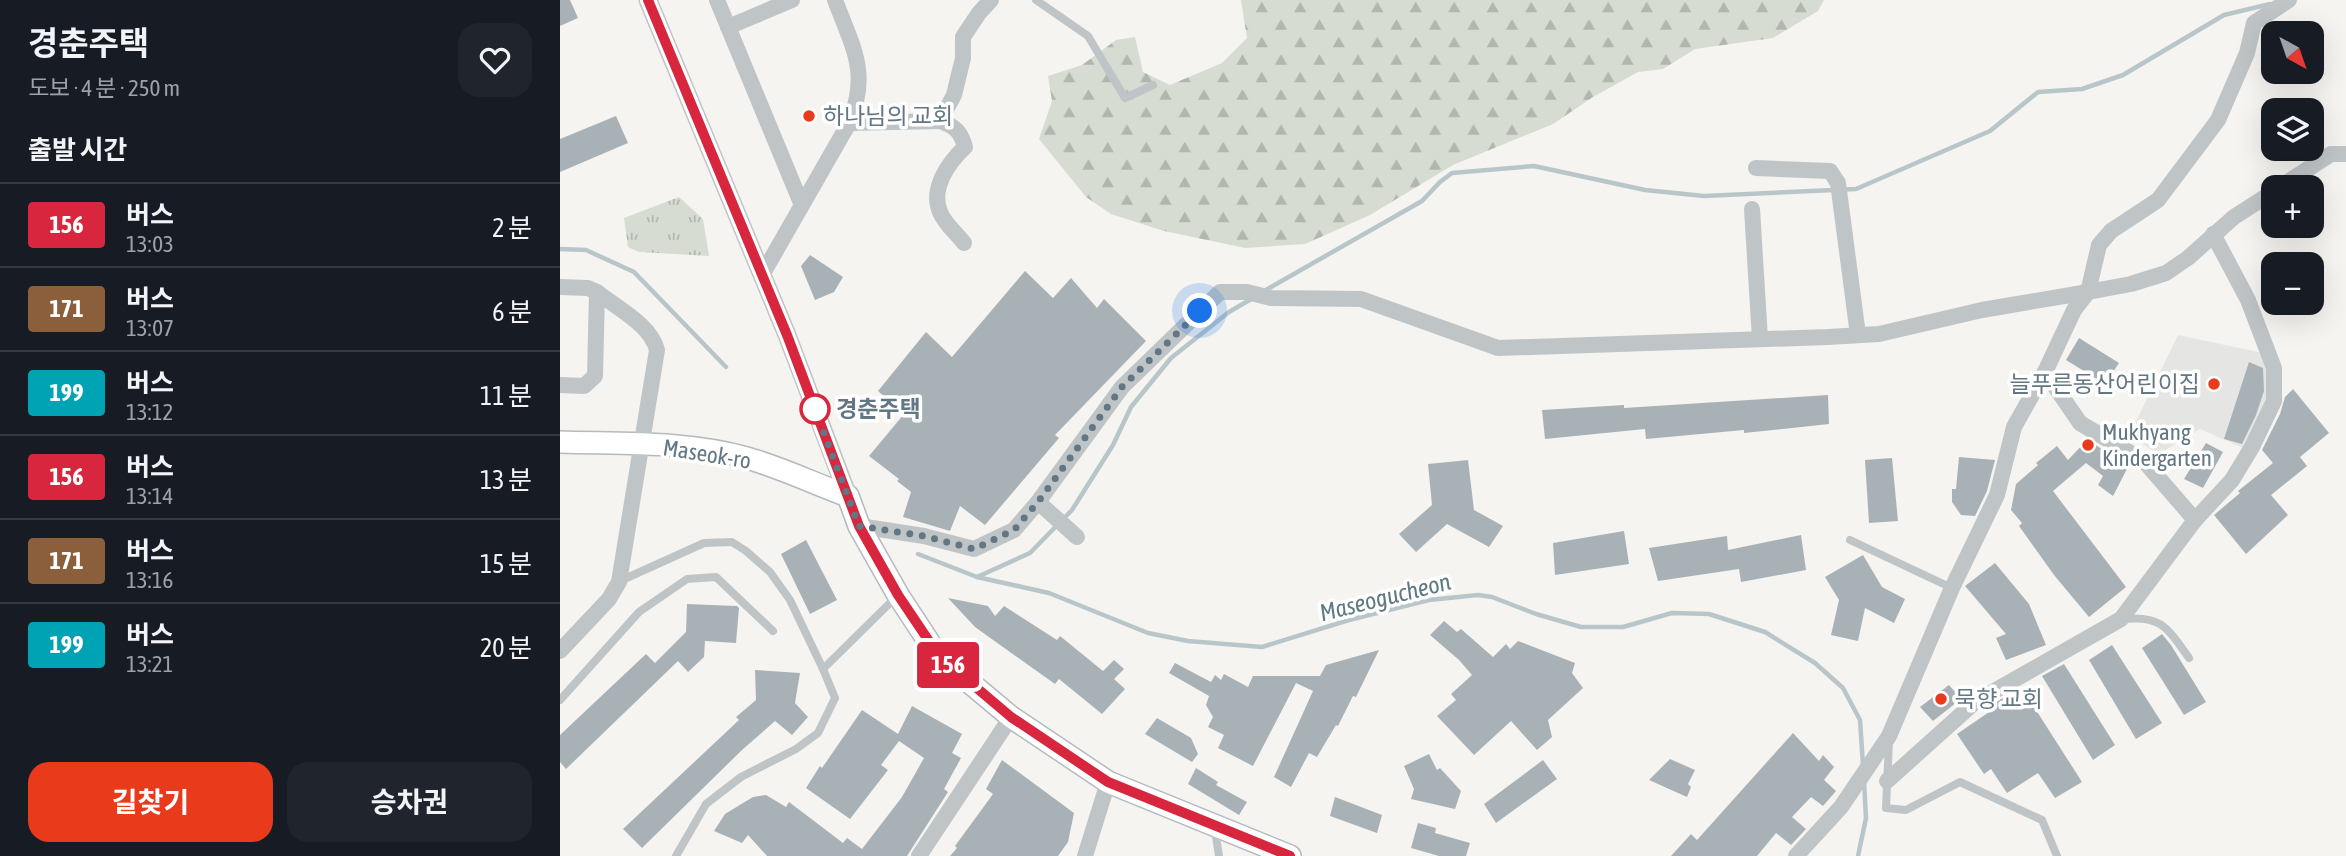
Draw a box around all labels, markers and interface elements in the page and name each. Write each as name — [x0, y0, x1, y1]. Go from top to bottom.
north arrow — [2261, 21, 2324, 84]
map controls — [2261, 21, 2324, 315]
button: heart — [458, 23, 532, 97]
text: 경춘주택 — [28, 24, 149, 62]
text: 도보 · 4 분 · 250 m — [28, 75, 180, 101]
button: layers — [2261, 98, 2324, 161]
place label: 하나님의 교회 — [823, 103, 953, 129]
marker: 하나님의 교회 — [801, 108, 817, 124]
text: 출발 시간 — [28, 135, 127, 165]
button: + — [2261, 175, 2324, 238]
text: 버스 — [126, 200, 174, 230]
text: 156 — [50, 211, 83, 238]
text: 2 분 — [492, 213, 532, 243]
text: 13:03 — [126, 231, 174, 257]
button: − — [2261, 252, 2324, 315]
text: 버스 — [126, 284, 174, 314]
your location — [1182, 293, 1217, 328]
text: 171 — [50, 295, 83, 322]
text: 6 분 — [492, 297, 532, 327]
text: 13:07 — [126, 315, 174, 341]
text: 버스 — [126, 368, 174, 398]
place label: 늘푸른동산어린이집 — [2010, 371, 2200, 397]
marker: 늘푸른동산어린이집 — [2206, 376, 2222, 392]
text: 199 — [50, 379, 83, 406]
text: 11 분 — [480, 381, 532, 411]
marker: 경춘주택 — [800, 394, 830, 424]
place label: 경춘주택 — [836, 396, 921, 422]
text: 13:12 — [126, 399, 173, 425]
place label: Mukhyang Kindergarten — [2102, 419, 2212, 471]
street label: Maseok-ro — [661, 434, 753, 474]
marker: Mukhyang Kindergarten — [2080, 437, 2096, 453]
text: 버스 — [126, 452, 174, 482]
text: 156 — [50, 463, 83, 490]
text: 13 분 — [480, 465, 532, 495]
text: 13:14 — [126, 483, 173, 509]
text: 버스 — [126, 536, 174, 566]
text: 171 — [50, 547, 83, 574]
text: 15 분 — [480, 549, 532, 579]
text: 13:16 — [126, 567, 173, 593]
water label: Maseogucheon — [1317, 568, 1454, 626]
text: 버스 — [126, 620, 174, 650]
text: 199 — [50, 631, 83, 658]
text: 20 분 — [480, 633, 532, 663]
line badge: 156 — [908, 642, 988, 688]
text: 13:21 — [126, 651, 173, 677]
text: 156 — [931, 651, 965, 678]
place label: 묵향 교회 — [1955, 686, 2043, 712]
marker: 묵향 교회 — [1933, 691, 1949, 707]
button: 길찾기 — [28, 762, 273, 842]
button: 승차권 — [287, 762, 532, 842]

